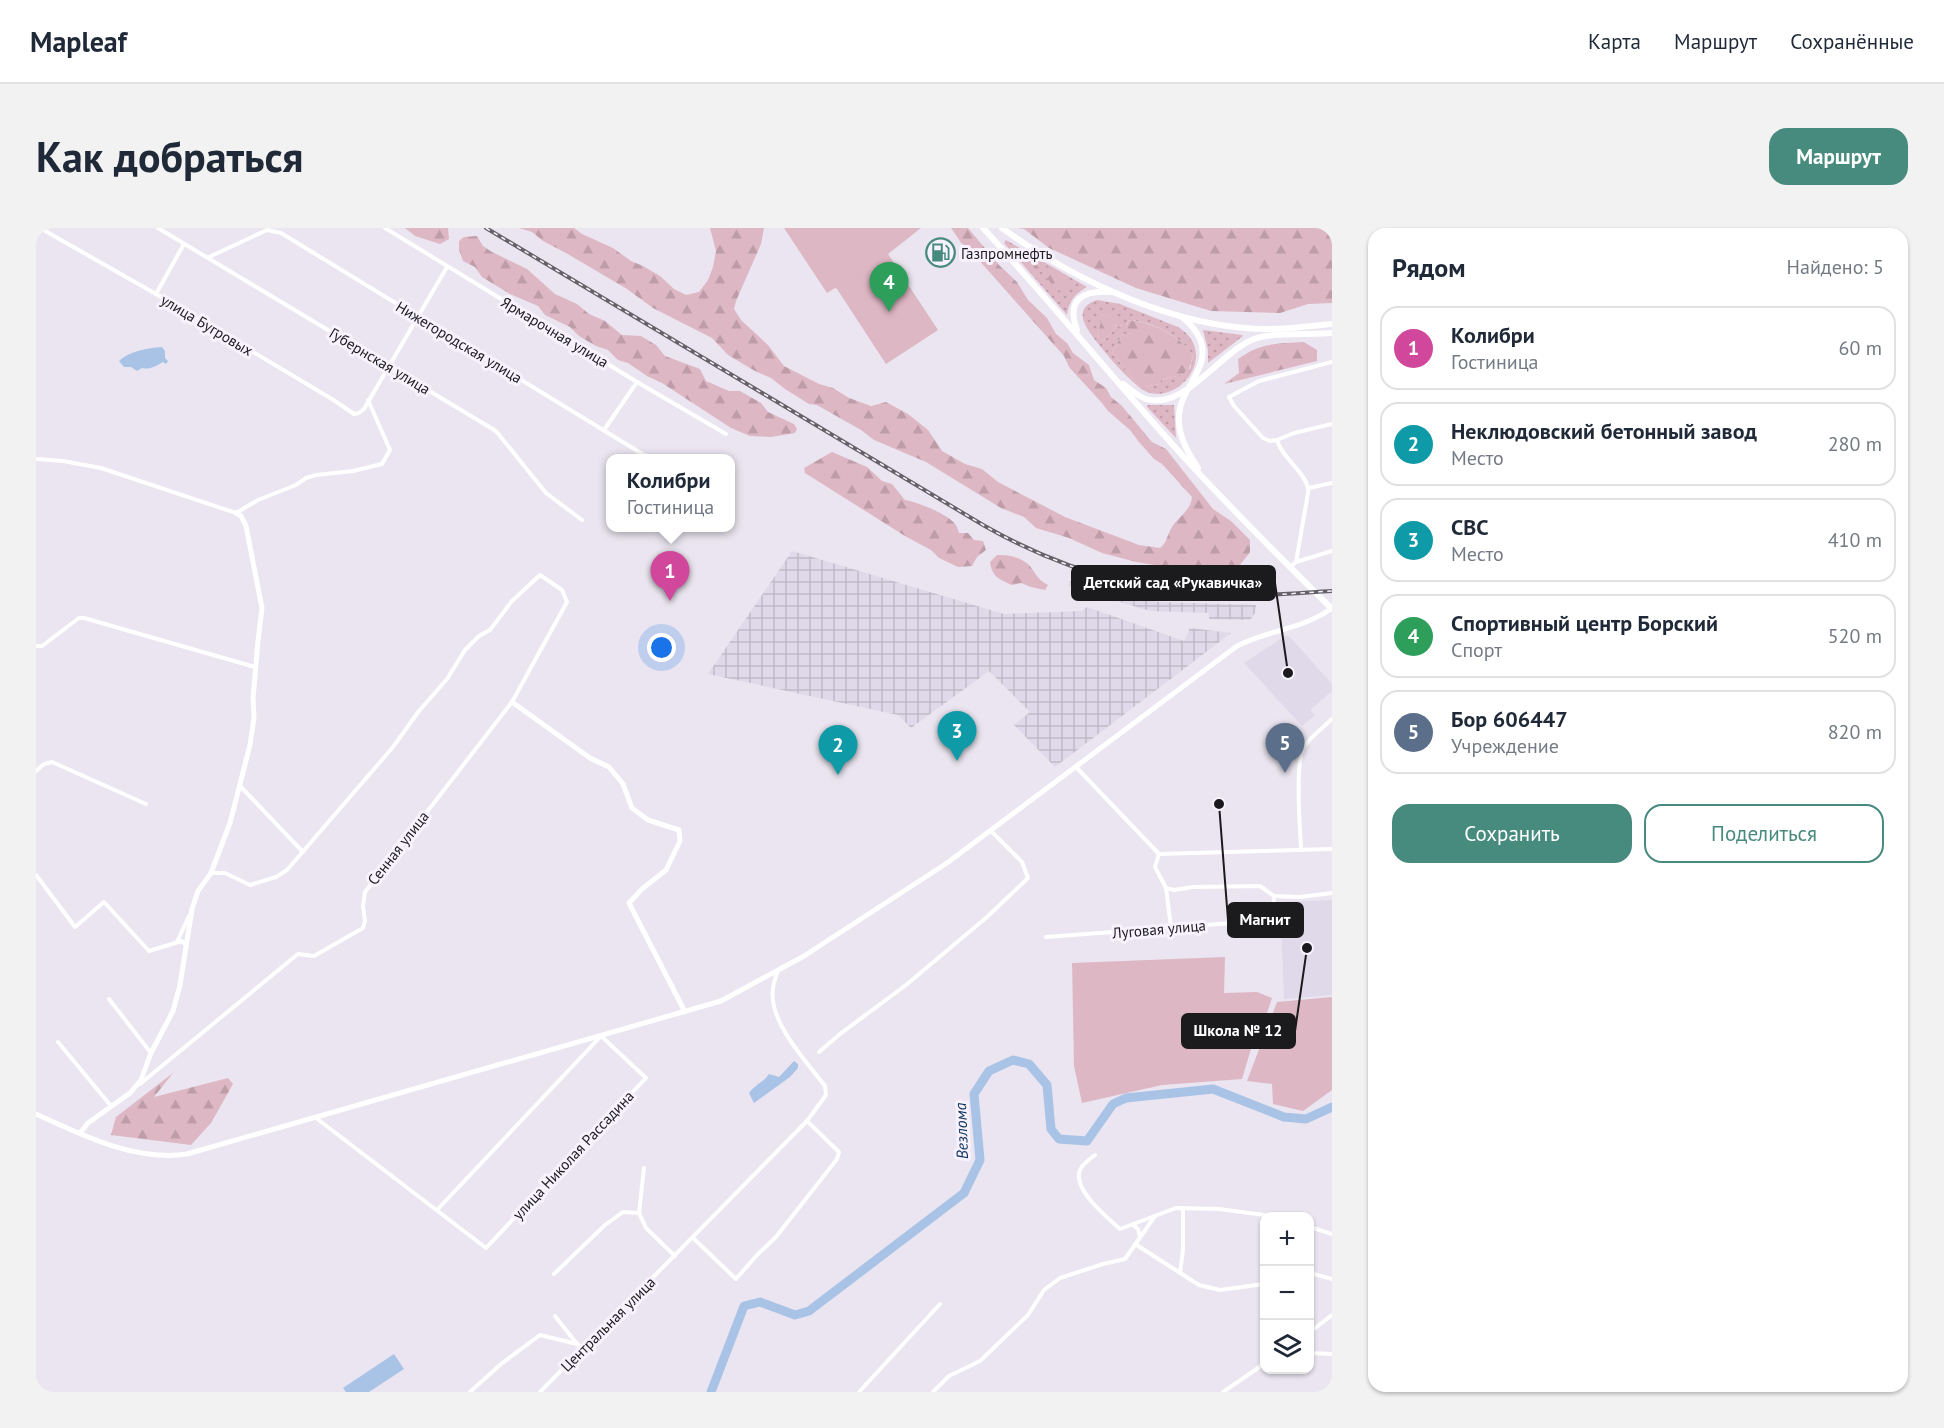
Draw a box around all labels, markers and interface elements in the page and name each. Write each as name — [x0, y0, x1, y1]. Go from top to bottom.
text: Mapleaf — [30, 23, 127, 60]
text: Карта — [1588, 28, 1641, 55]
text: Маршрут — [1674, 28, 1757, 55]
text: Сохранённые — [1790, 28, 1914, 55]
button: Маршрут — [1769, 128, 1908, 185]
text: Как добраться — [36, 129, 303, 184]
fuel station icon: Газпромнефть — [924, 237, 956, 269]
place label: Газпромнефть — [961, 244, 1052, 263]
text: Рядом — [1392, 251, 1466, 284]
text: Найдено: 5 — [1787, 254, 1884, 280]
pin: 4 — [870, 262, 908, 312]
street label: улица Бугровых — [157, 290, 257, 360]
street label: Ярмарочная улица — [498, 292, 612, 372]
street label: Нижегородская улица — [392, 297, 526, 387]
text: Колибри — [1451, 321, 1535, 349]
street label: Губернская улица — [326, 323, 434, 399]
text: 1 — [1408, 335, 1419, 361]
text: 60 m — [1839, 335, 1882, 361]
text: Гостиница — [1451, 349, 1539, 375]
text: Неклюдовский бетонный завод — [1451, 417, 1757, 445]
text: 2 — [1408, 431, 1419, 457]
text: 280 m — [1828, 431, 1882, 457]
text: Место — [1451, 445, 1504, 471]
popup — [606, 454, 735, 532]
text: Колибри — [627, 466, 710, 494]
text: Гостиница — [627, 494, 714, 520]
text: СВС — [1451, 513, 1489, 541]
text: 3 — [1408, 527, 1419, 553]
text: 410 m — [1828, 527, 1882, 553]
text: Место — [1451, 541, 1504, 567]
pin: 1 — [650, 552, 690, 601]
callout: Детский сад «Рукавичка» — [1072, 566, 1275, 600]
text: Детский сад «Рукавичка» — [1084, 572, 1262, 592]
text: Спортивный центр Борский — [1451, 609, 1718, 637]
text: 4 — [1408, 623, 1419, 649]
text: 520 m — [1828, 623, 1882, 649]
your location — [647, 633, 676, 662]
text: Спорт — [1451, 637, 1502, 663]
text: Бор 606447 — [1451, 705, 1568, 733]
pin: 3 — [938, 712, 976, 761]
text: 5 — [1408, 719, 1419, 745]
text: 820 m — [1828, 719, 1882, 745]
pin: 5 — [1266, 724, 1304, 773]
pin: 2 — [818, 726, 858, 775]
text: Учреждение — [1451, 733, 1559, 759]
button: Сохранить — [1392, 804, 1632, 863]
button: Поделиться — [1644, 804, 1884, 863]
street label: Сенная улица — [363, 807, 433, 889]
callout: Магнит — [1228, 903, 1303, 937]
text: Магнит — [1240, 909, 1291, 929]
street label: Луговая улица — [1110, 915, 1207, 943]
callout: Школа № 12 — [1182, 1014, 1295, 1048]
text: Школа № 12 — [1194, 1020, 1282, 1040]
street label: улица Николая Рассадина — [508, 1087, 638, 1223]
water label: Везлома — [950, 1102, 972, 1160]
map controls — [1260, 1212, 1314, 1374]
button: + — [1260, 1212, 1314, 1266]
button: − — [1260, 1266, 1314, 1320]
street label: Центральная улица — [557, 1273, 659, 1375]
button: layers — [1260, 1320, 1314, 1374]

